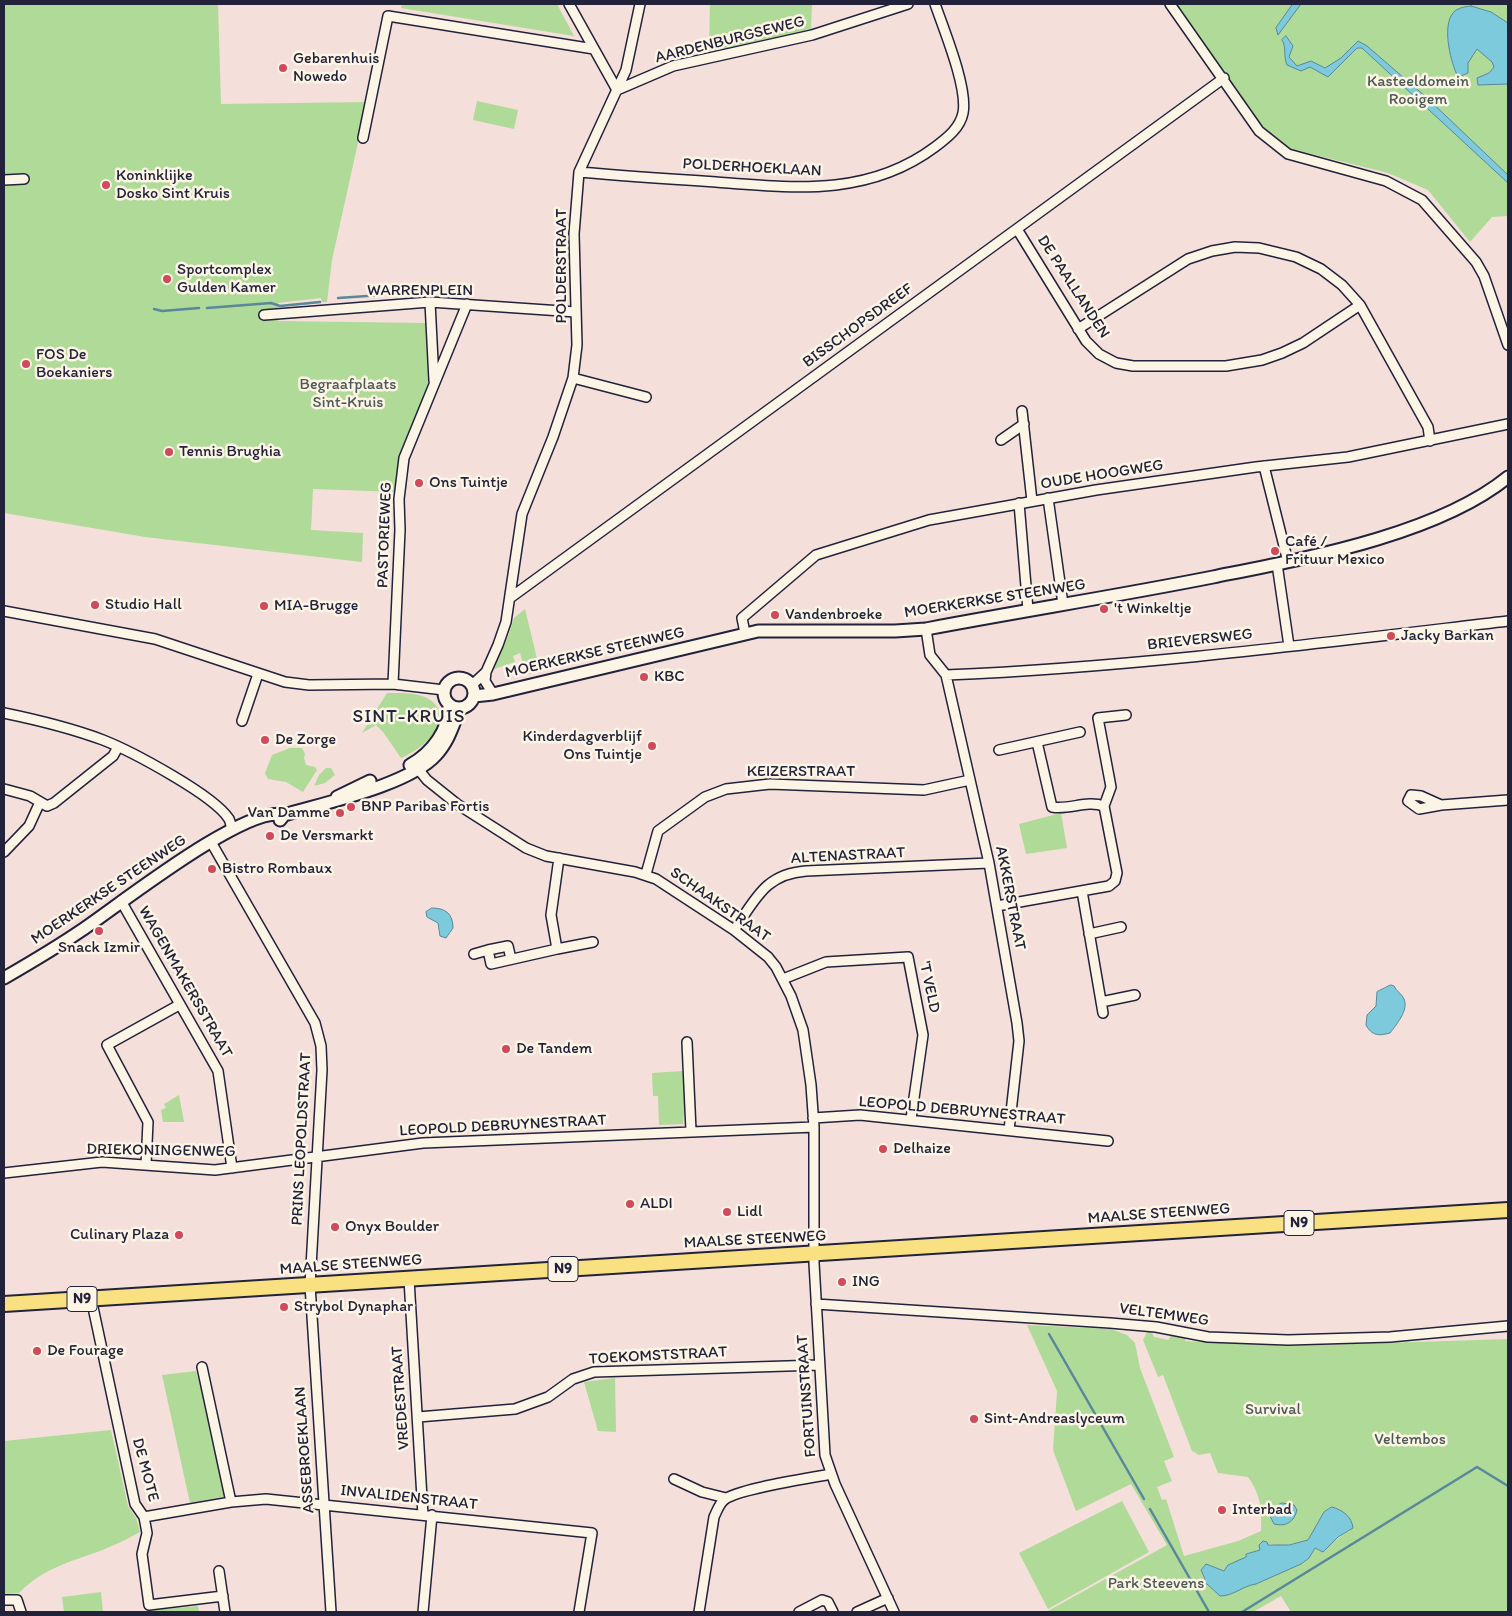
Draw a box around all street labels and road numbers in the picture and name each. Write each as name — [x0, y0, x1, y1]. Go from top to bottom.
street label: AARDENBURGSEWEG — [653, 12, 807, 68]
street label: POLDERHOEKLAAN — [682, 155, 822, 181]
street label: POLDERSTRAAT — [552, 208, 572, 324]
street label: DE PAALLANDEN — [1033, 232, 1113, 342]
street label: BISSCHOPSDREEF — [799, 280, 917, 372]
street label: WARRENPLEIN — [367, 281, 473, 301]
street label: OUDE HOOGWEG — [1039, 456, 1165, 494]
street label: PASTORIEWEG — [374, 481, 396, 589]
street label: MOERKERKSE STEENWEG — [903, 575, 1087, 623]
street label: MOERKERKSE STEENWEG — [503, 623, 687, 683]
street label: BRIEVERSWEG — [1146, 625, 1254, 655]
street label: KEIZERSTRAAT — [747, 762, 855, 782]
street label: MOERKERKSE STEENWEG — [28, 831, 190, 949]
street label: ALTENASTRAAT — [790, 843, 906, 869]
street label: AKKERSTRAAT — [990, 844, 1030, 952]
street label: SCHAAKSTRAAT — [666, 863, 774, 947]
street label: WAGENMAKERSSTRAAT — [134, 903, 236, 1061]
street label: 'T VELD — [914, 959, 944, 1015]
street label: PRINS LEOPOLDSTRAAT — [288, 1052, 316, 1226]
street label: LEOPOLD DEBRUYNESTRAAT — [858, 1092, 1066, 1130]
street label: LEOPOLD DEBRUYNESTRAAT — [399, 1111, 607, 1141]
street label: DRIEKONINGENWEG — [86, 1140, 236, 1162]
street label: MAALSE STEENWEG — [1087, 1199, 1231, 1229]
road number: N9 — [1284, 1210, 1314, 1236]
street label: MAALSE STEENWEG — [683, 1227, 827, 1253]
street label: MAALSE STEENWEG — [279, 1250, 423, 1280]
road number: N9 — [548, 1256, 578, 1282]
road number: N9 — [67, 1286, 97, 1312]
street label: VELTEMWEG — [1118, 1299, 1210, 1331]
street label: FORTUINSTRAAT — [793, 1334, 821, 1458]
street label: TOEKOMSTSTRAAT — [588, 1343, 728, 1369]
street label: VREDESTRAAT — [388, 1345, 414, 1451]
street label: ASSEBROEKLAAN — [291, 1386, 319, 1514]
street label: DE MOTE — [127, 1436, 163, 1504]
street label: INVALIDENSTRAAT — [339, 1481, 479, 1515]

